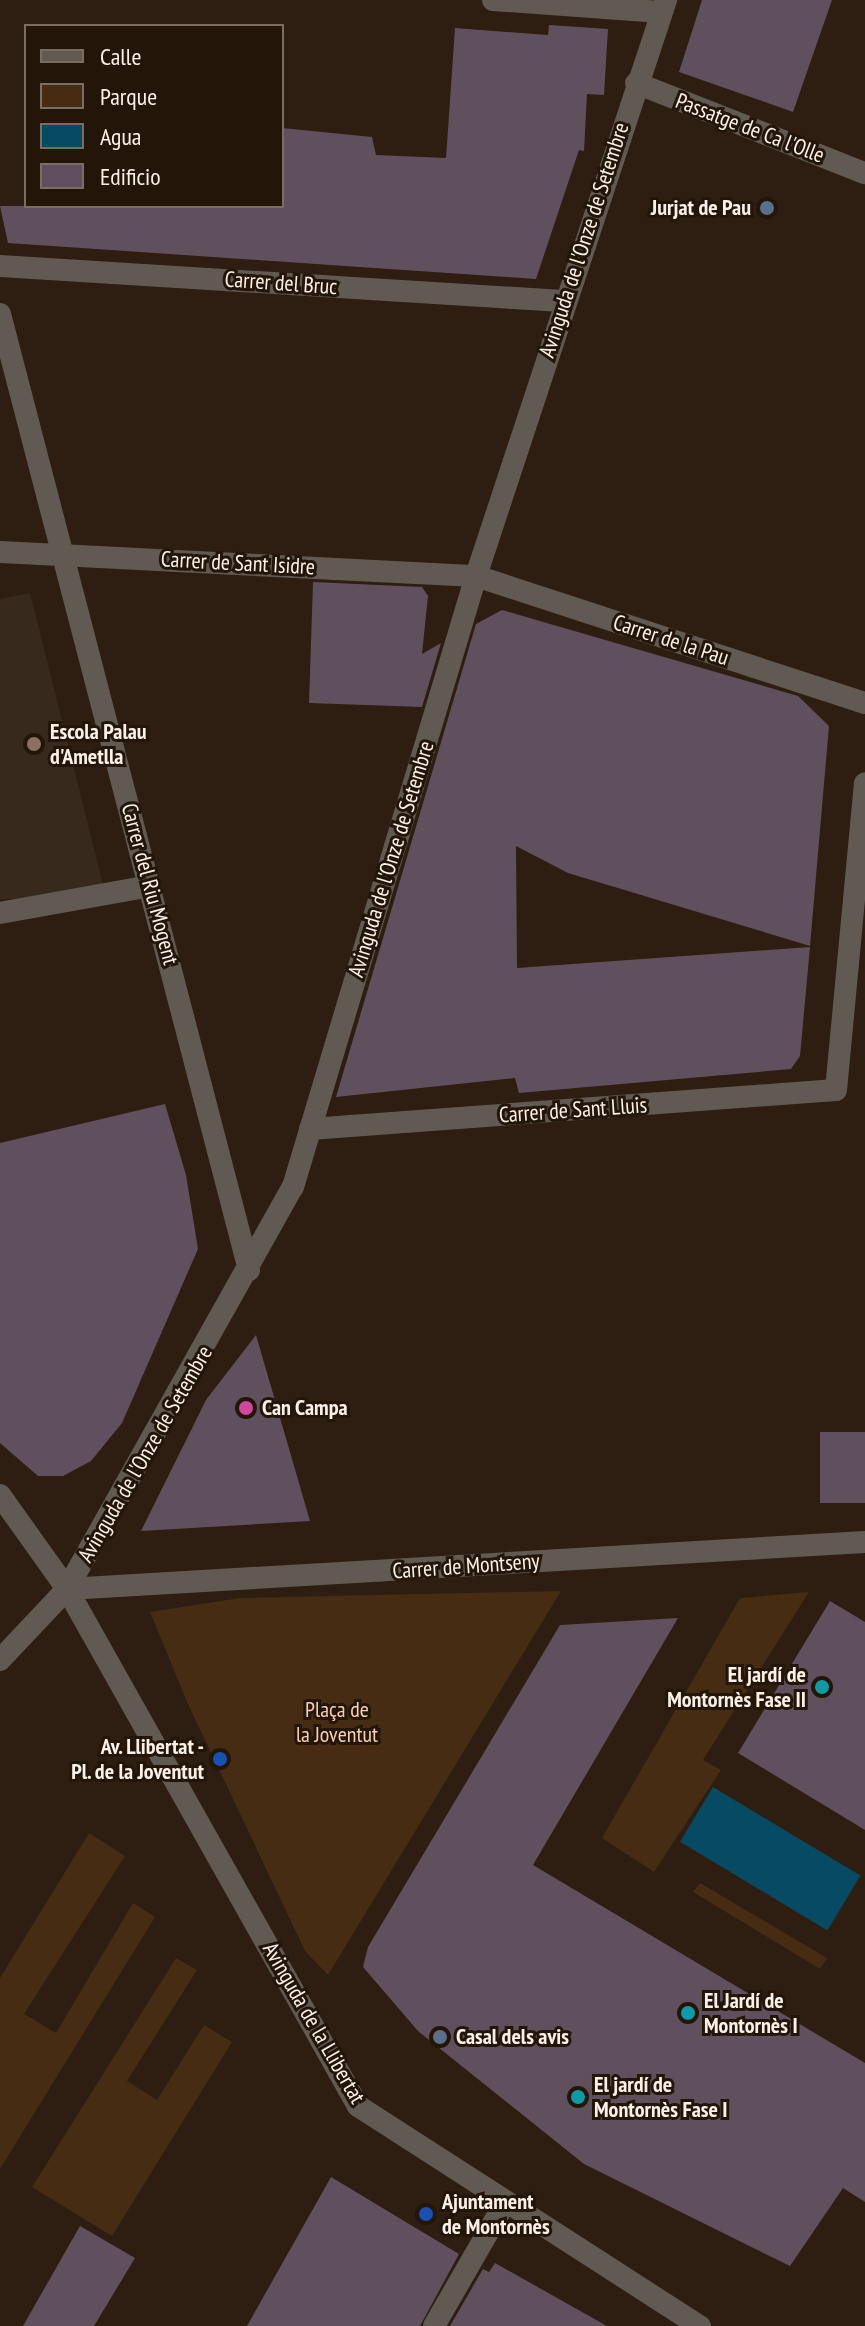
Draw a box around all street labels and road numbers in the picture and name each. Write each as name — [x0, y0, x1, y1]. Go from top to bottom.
street label: Passatge de Ca l'Olle — [672, 87, 828, 169]
street label: Avinguda de l'Onze de Setembre — [534, 119, 634, 361]
street label: Carrer del Bruc — [224, 266, 338, 300]
street label: Carrer de Sant Isidre — [160, 546, 316, 580]
street label: Carrer de la Pau — [610, 609, 732, 671]
street label: Avinguda de l'Onze de Setembre — [343, 738, 439, 980]
street label: Carrer del Riu Mogent — [116, 800, 184, 968]
street label: Carrer de Sant Lluis — [498, 1092, 648, 1128]
street label: Avinguda de l'Onze de Setembre — [72, 1341, 218, 1567]
street label: Carrer de Montseny — [392, 1548, 540, 1584]
street label: Avinguda de la Llibertat — [257, 1938, 371, 2108]

